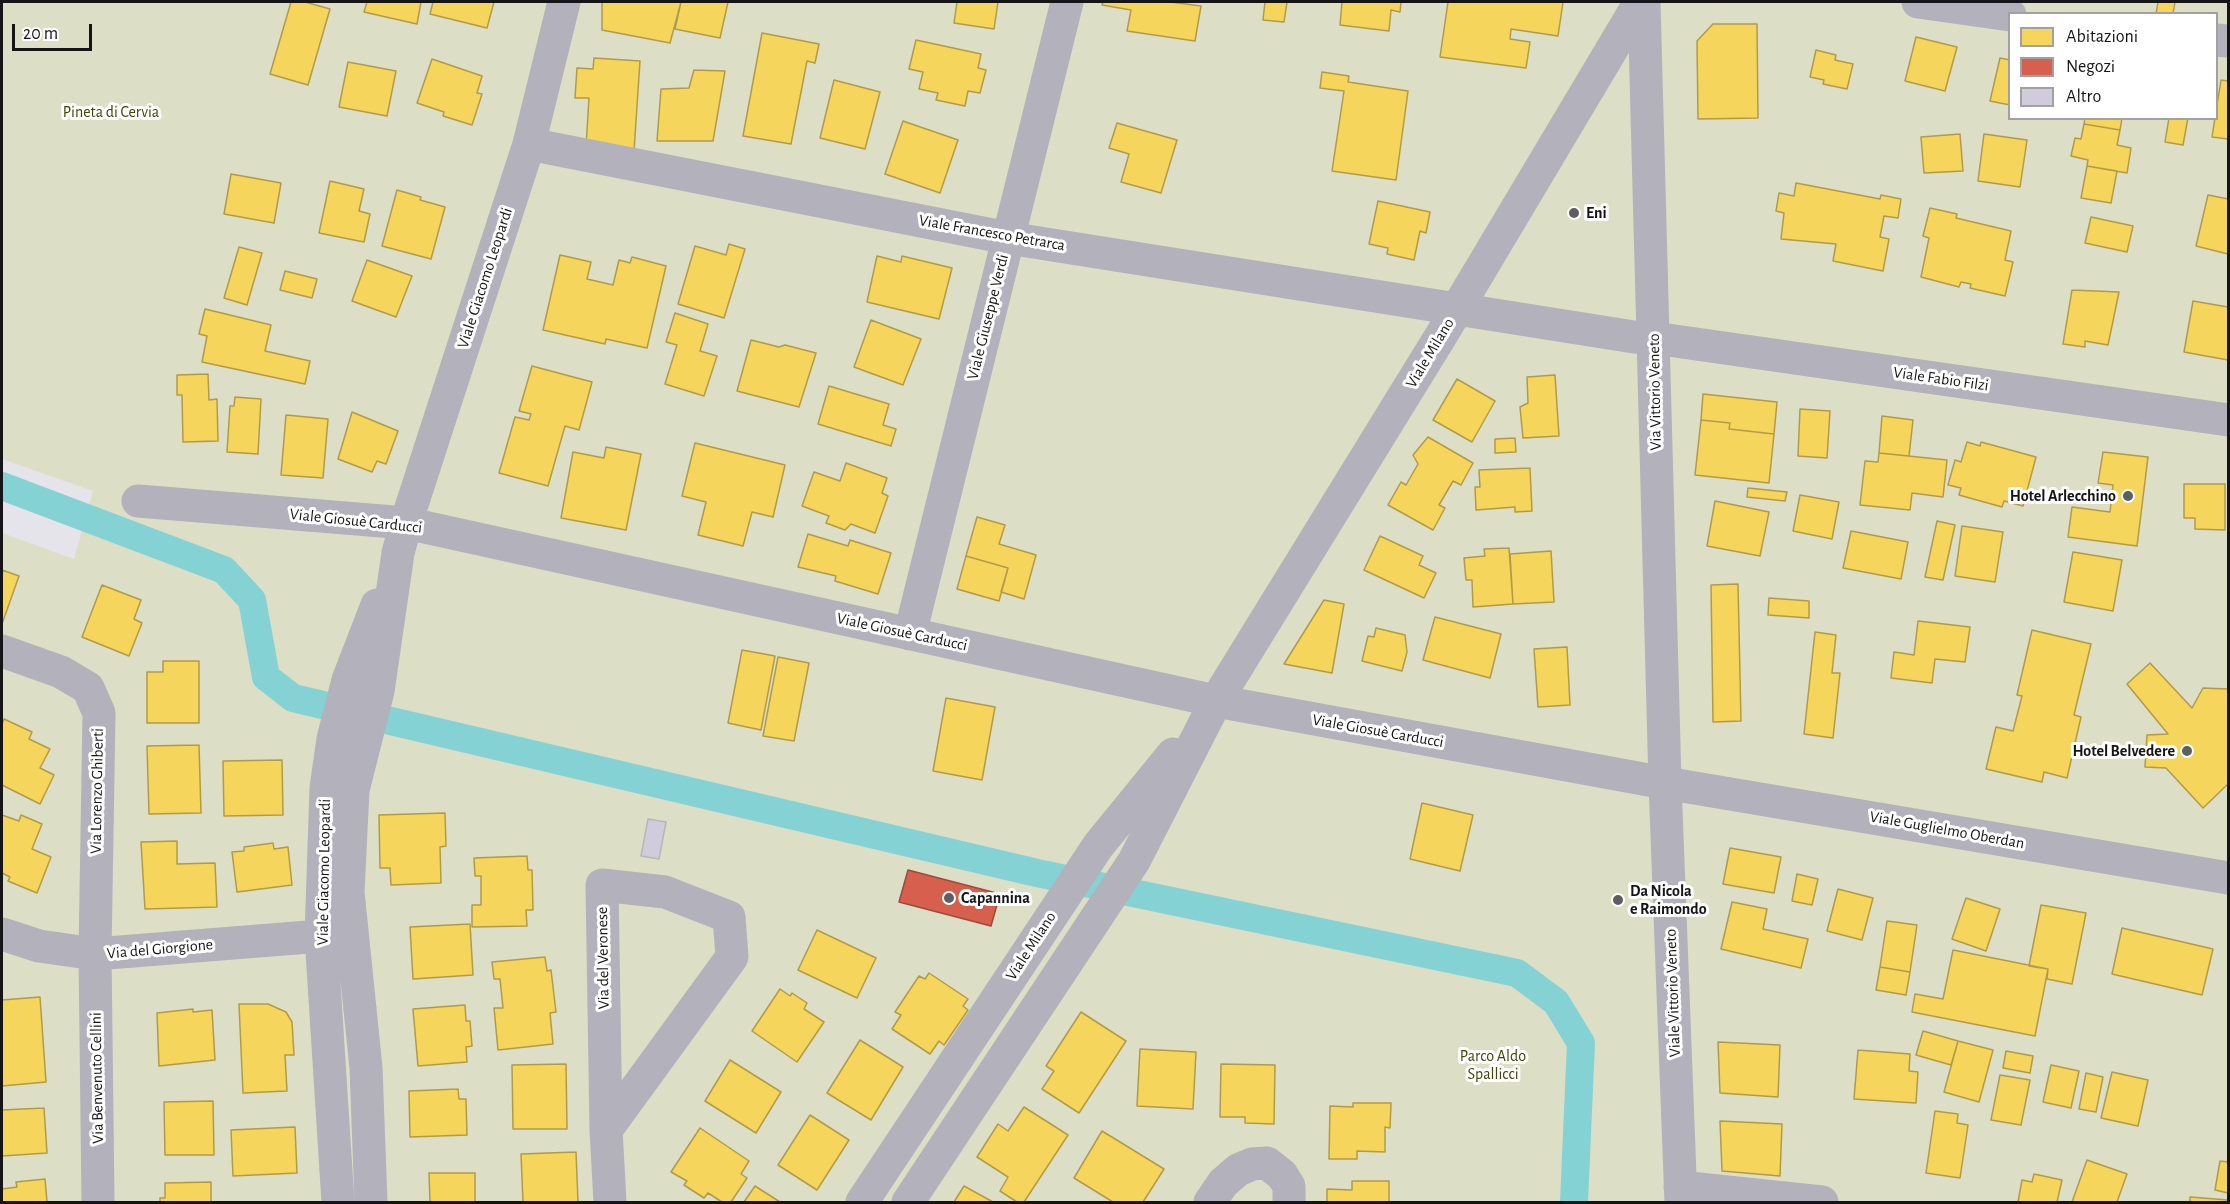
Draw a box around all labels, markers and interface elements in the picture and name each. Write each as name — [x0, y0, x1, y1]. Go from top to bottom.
scale bar — [15, 12, 94, 50]
legend — [2008, 12, 2218, 120]
text: 20 m — [23, 25, 58, 43]
text: Abitazioni — [2066, 28, 2138, 46]
text: Negozi — [2066, 58, 2115, 76]
text: Altro — [2066, 88, 2101, 106]
park label: Pineta di Cervia — [63, 102, 159, 122]
place label: Eni — [1586, 203, 1607, 223]
street label: Viale Giacomo Leopardi — [453, 205, 517, 351]
marker: Eni — [1567, 206, 1581, 220]
street label: Viale Francesco Petrarca — [917, 211, 1067, 255]
street label: Viale Giuseppe Verdi — [963, 252, 1013, 382]
street label: Viale Milano — [1402, 315, 1458, 391]
street label: Via Vittorio Veneto — [1644, 333, 1666, 451]
street label: Viale Fabio Filzi — [1892, 363, 1990, 395]
place label: Hotel Arlecchino — [2010, 486, 2116, 506]
marker: Hotel Arlecchino — [2121, 489, 2135, 503]
street label: Viale Giosuè Carducci — [289, 505, 423, 537]
street label: Viale Giosuè Carducci — [835, 609, 969, 655]
street label: Viale Giosuè Carducci — [1311, 710, 1445, 752]
street label: Via Lorenzo Ghiberti — [86, 728, 108, 854]
place label: Hotel Belvedere — [2072, 741, 2175, 761]
marker: Hotel Belvedere — [2180, 744, 2194, 758]
street label: Viale Giacomo Leopardi — [313, 799, 335, 945]
street label: Viale Guglielmo Oberdan — [1868, 807, 2026, 853]
place label: Da Nicola e Raimondo — [1630, 881, 1707, 919]
place label: Capannina — [961, 888, 1030, 908]
marker: Capannina — [942, 891, 956, 905]
marker: Da Nicola e Raimondo — [1611, 893, 1625, 907]
street label: Via del Veronese — [593, 907, 613, 1009]
street label: Viale Milano — [1002, 908, 1060, 984]
street label: Viale Vittorio Veneto — [1661, 928, 1685, 1058]
street label: Via del Giorgione — [106, 935, 214, 963]
street label: Via Benvenuto Cellini — [86, 1012, 108, 1144]
park label: Parco Aldo Spallicci — [1460, 1046, 1526, 1084]

